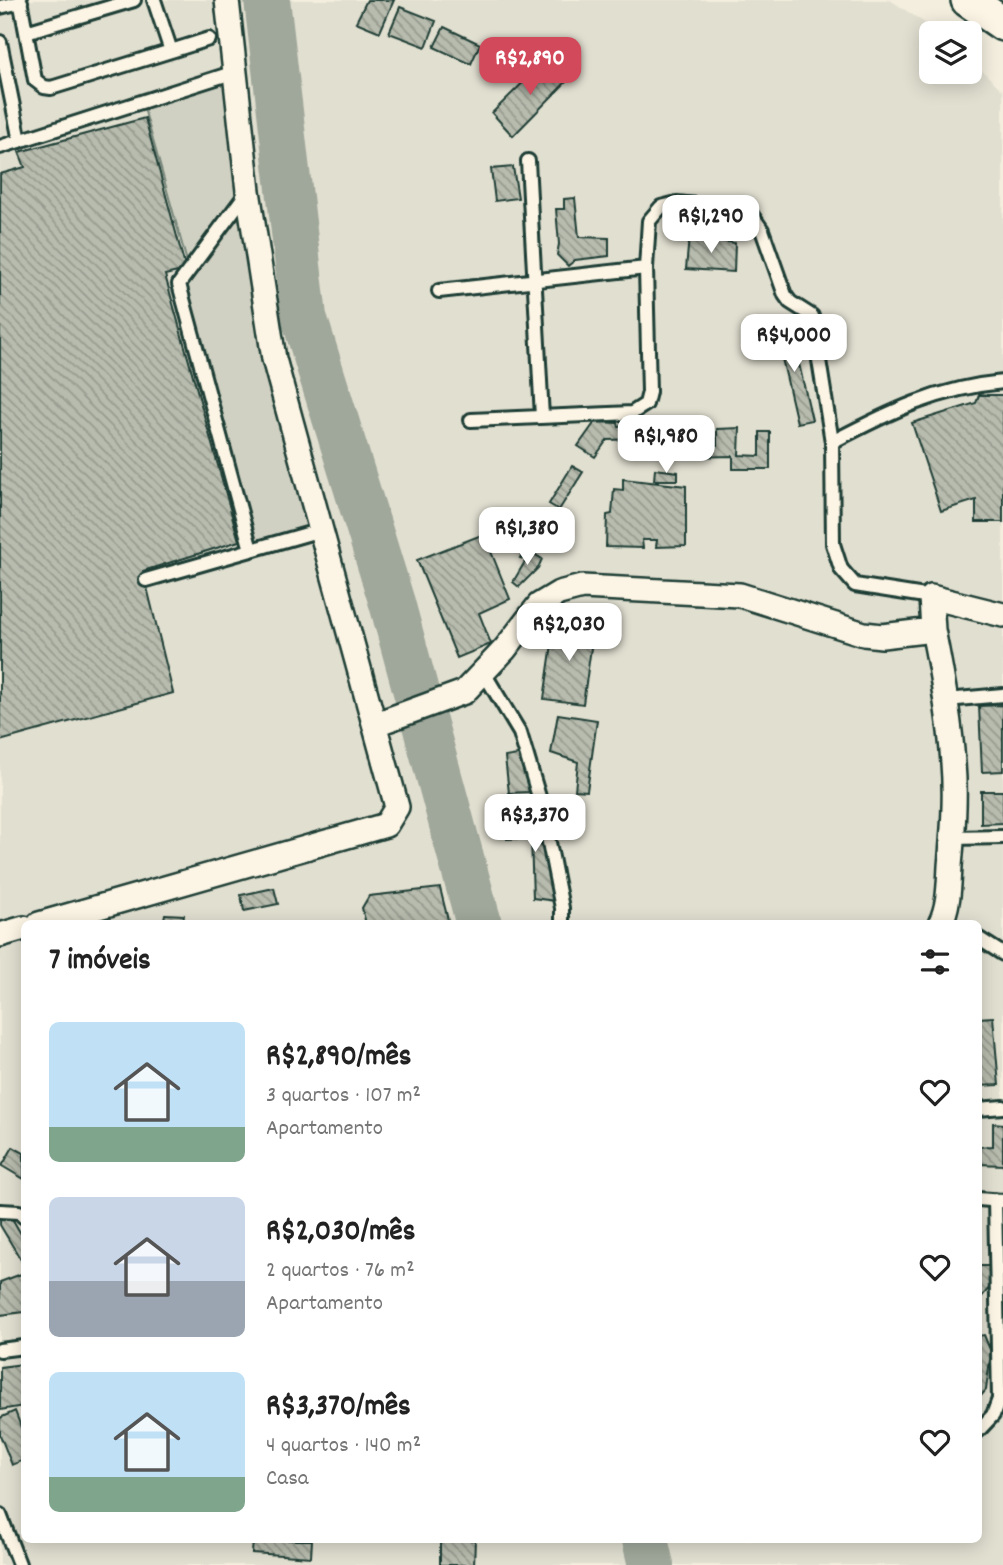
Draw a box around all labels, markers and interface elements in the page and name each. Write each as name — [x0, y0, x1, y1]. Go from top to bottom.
map controls — [919, 21, 982, 84]
button: layers — [919, 21, 982, 84]
pin: R$2,890 — [465, 38, 595, 97]
text: R$2,890 — [495, 43, 565, 76]
pin: R$1,290 — [646, 196, 776, 255]
text: R$1,290 — [678, 201, 744, 234]
pin: R$4,000 — [729, 314, 859, 374]
text: R$4,000 — [757, 320, 831, 353]
pin: R$1,980 — [601, 416, 731, 475]
text: R$1,980 — [634, 421, 698, 454]
pin: R$1,380 — [462, 508, 592, 567]
text: R$1,380 — [495, 513, 559, 546]
pin: R$2,030 — [504, 604, 634, 663]
text: R$2,030 — [533, 609, 605, 642]
pin: R$3,370 — [470, 794, 600, 854]
text: R$3,370 — [500, 800, 570, 833]
text: 7 imóveis — [49, 941, 151, 984]
icon: filters — [916, 943, 954, 981]
text: R$2,890/mês — [266, 1037, 411, 1080]
icon: home — [105, 1050, 189, 1134]
icon: heart — [916, 1073, 954, 1111]
text: 3 quartos · 107 m² — [266, 1080, 421, 1113]
text: Apartamento — [266, 1113, 383, 1146]
text: R$2,030/mês — [266, 1212, 415, 1255]
icon: home — [105, 1225, 189, 1309]
icon: heart — [916, 1248, 954, 1286]
text: 2 quartos · 76 m² — [266, 1255, 415, 1288]
text: Apartamento — [266, 1288, 383, 1321]
text: R$3,370/mês — [266, 1387, 411, 1430]
icon: home — [105, 1400, 189, 1484]
icon: heart — [916, 1423, 954, 1461]
text: 4 quartos · 140 m² — [266, 1430, 421, 1463]
text: Casa — [266, 1463, 309, 1496]

